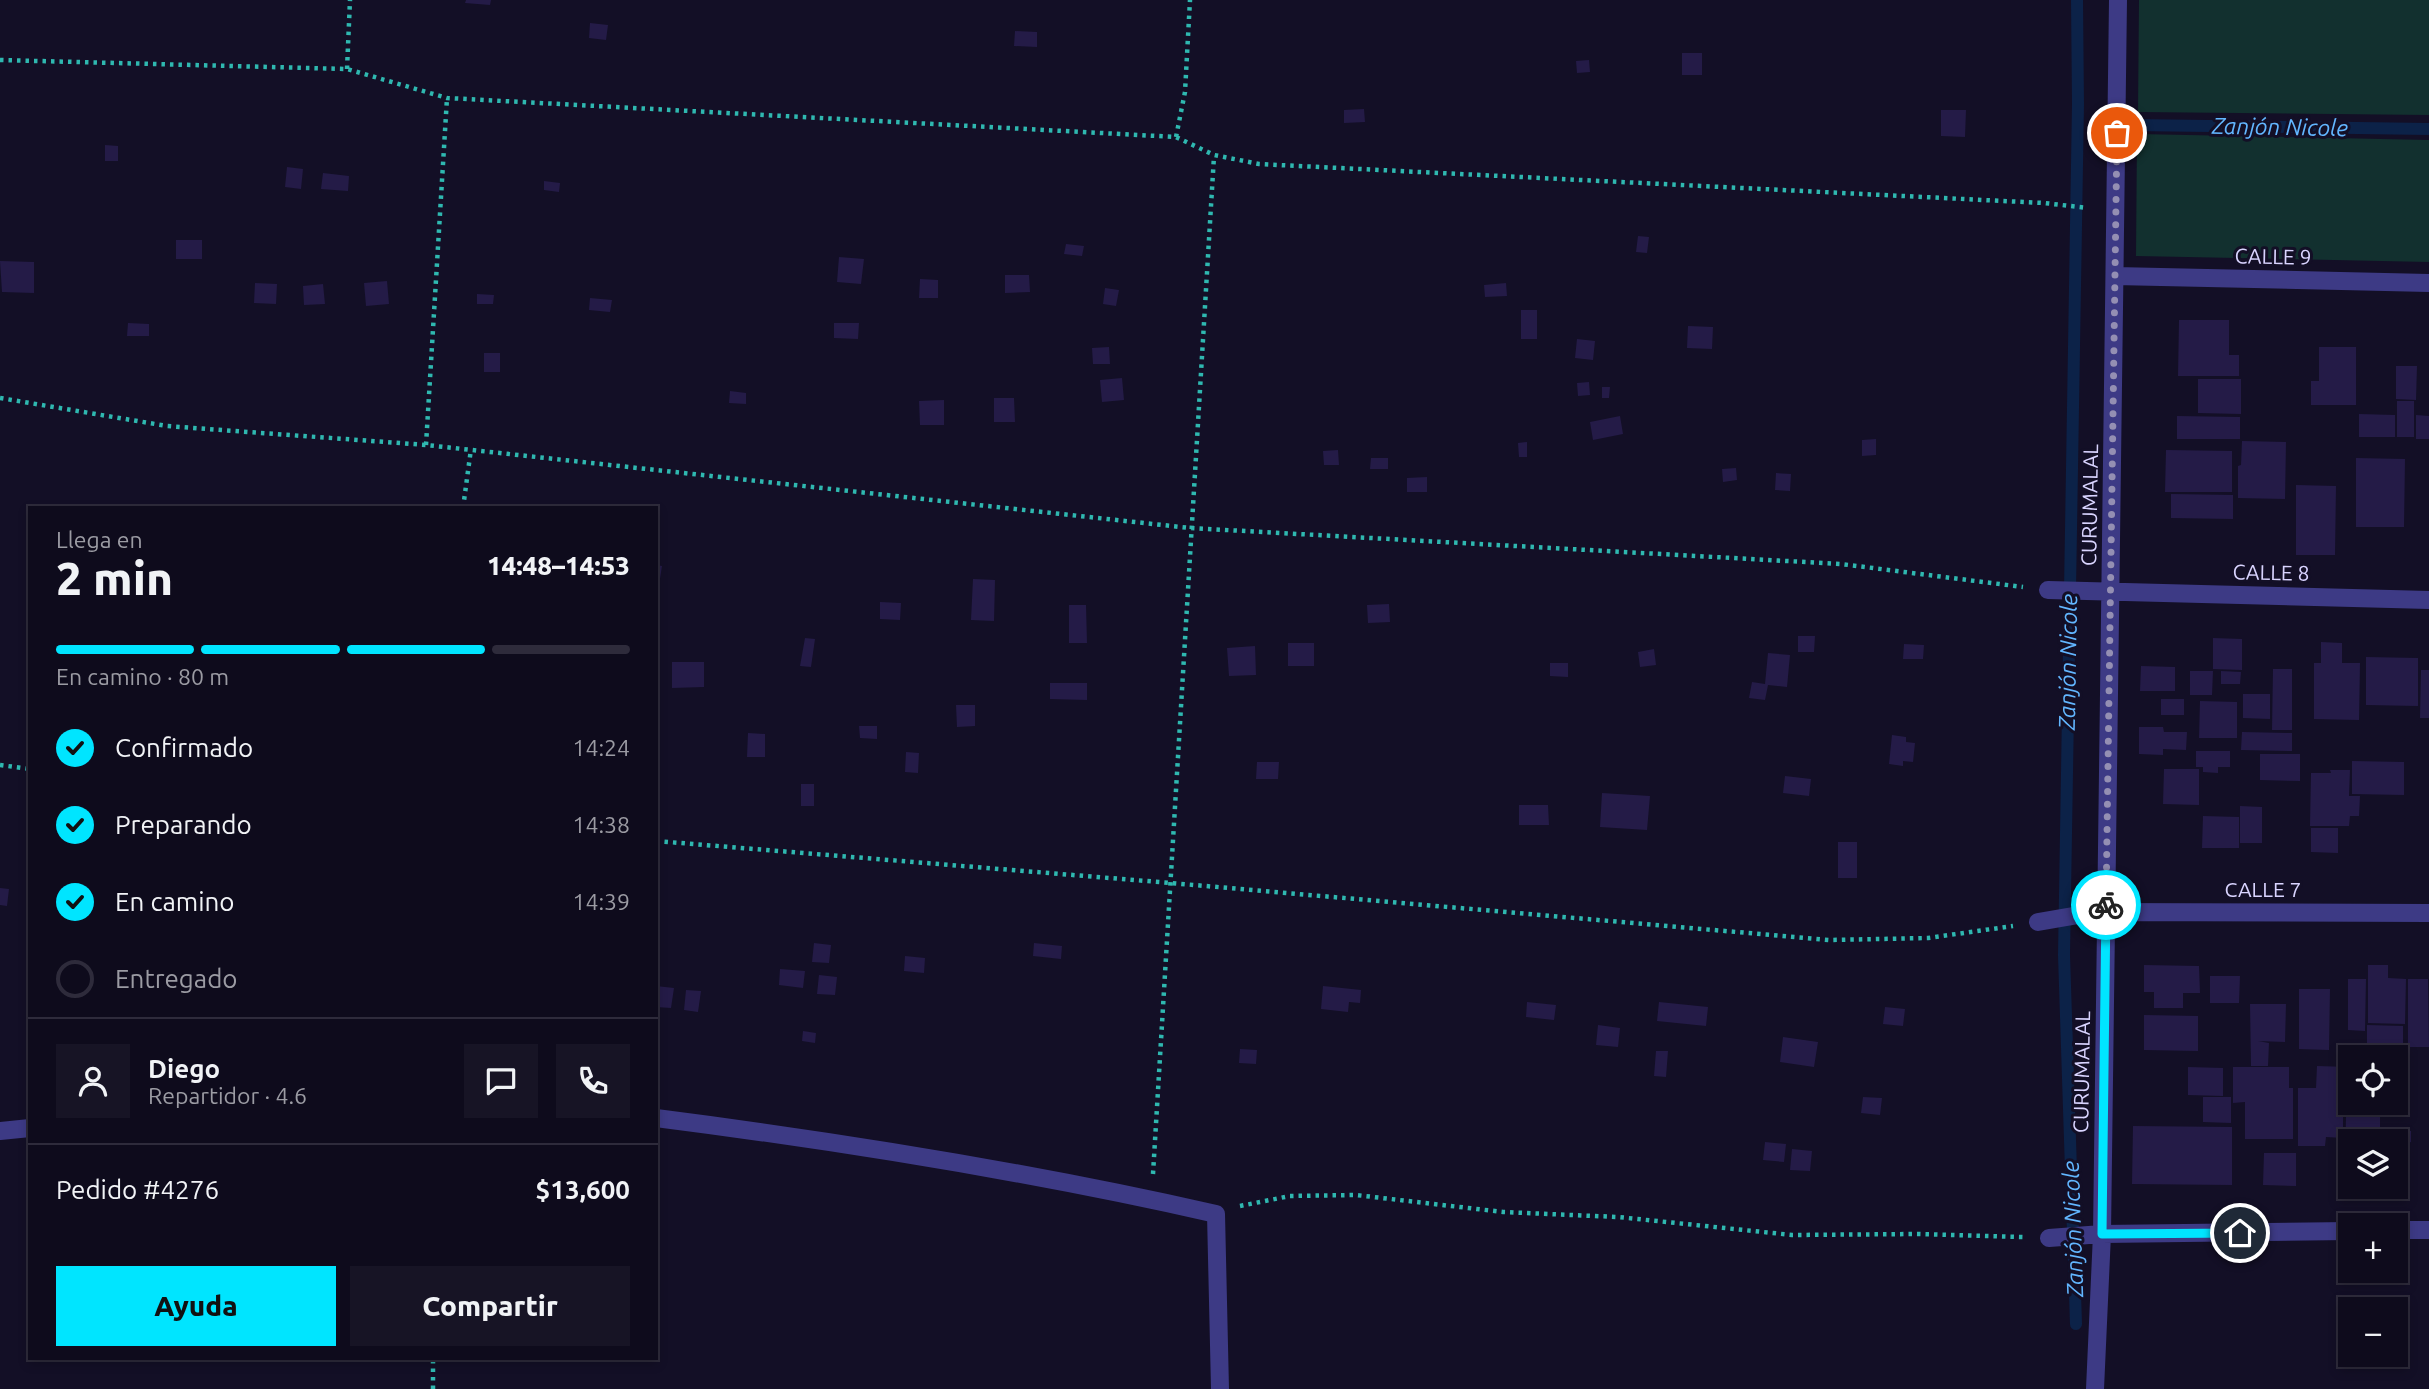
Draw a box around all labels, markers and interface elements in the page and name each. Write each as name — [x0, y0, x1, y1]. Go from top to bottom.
pin — [2087, 103, 2147, 163]
water label: Zanjón Nicole — [2211, 113, 2349, 140]
icon: bag — [2098, 114, 2136, 152]
street label: CALLE 9 — [2234, 243, 2312, 269]
street label: CURUMALAL — [2076, 443, 2102, 566]
text: Llega en — [56, 527, 143, 552]
text: 14:48–14:53 — [487, 551, 630, 580]
text: 2 min — [56, 552, 173, 604]
street label: CALLE 8 — [2232, 559, 2310, 585]
water label: Zanjón Nicole — [2054, 593, 2081, 731]
text: En camino · 80 m — [56, 664, 229, 689]
icon: check — [56, 729, 94, 767]
text: Confirmado — [115, 733, 253, 762]
text: 14:24 — [572, 735, 630, 760]
icon: check — [56, 806, 94, 844]
text: Preparando — [115, 810, 252, 839]
text: 14:38 — [572, 812, 630, 837]
courier — [2071, 870, 2141, 940]
street label: CALLE 7 — [2225, 877, 2301, 901]
icon: check — [56, 883, 94, 921]
icon: bike — [2087, 886, 2125, 924]
text: En camino — [115, 887, 235, 916]
text: 14:39 — [572, 889, 630, 914]
text: Entregado — [115, 964, 238, 993]
street label: CURUMALAL — [2068, 1010, 2094, 1133]
button: person — [56, 1044, 130, 1118]
button: chat — [464, 1044, 538, 1118]
button: phone — [556, 1044, 630, 1118]
map controls — [2338, 1045, 2408, 1367]
button: locate — [2338, 1045, 2408, 1115]
text: Diego — [148, 1054, 220, 1083]
text: Repartidor · 4.6 — [148, 1083, 307, 1108]
button: layers — [2338, 1129, 2408, 1199]
water label: Zanjón Nicole — [2058, 1160, 2087, 1299]
text: Pedido #4276 — [56, 1175, 219, 1204]
text: $13,600 — [536, 1175, 630, 1204]
pin — [2210, 1203, 2270, 1263]
button: + — [2338, 1213, 2408, 1283]
icon: home — [2221, 1214, 2259, 1252]
button: Ayuda — [56, 1266, 336, 1346]
button: Compartir — [350, 1266, 630, 1346]
button: − — [2338, 1297, 2408, 1367]

